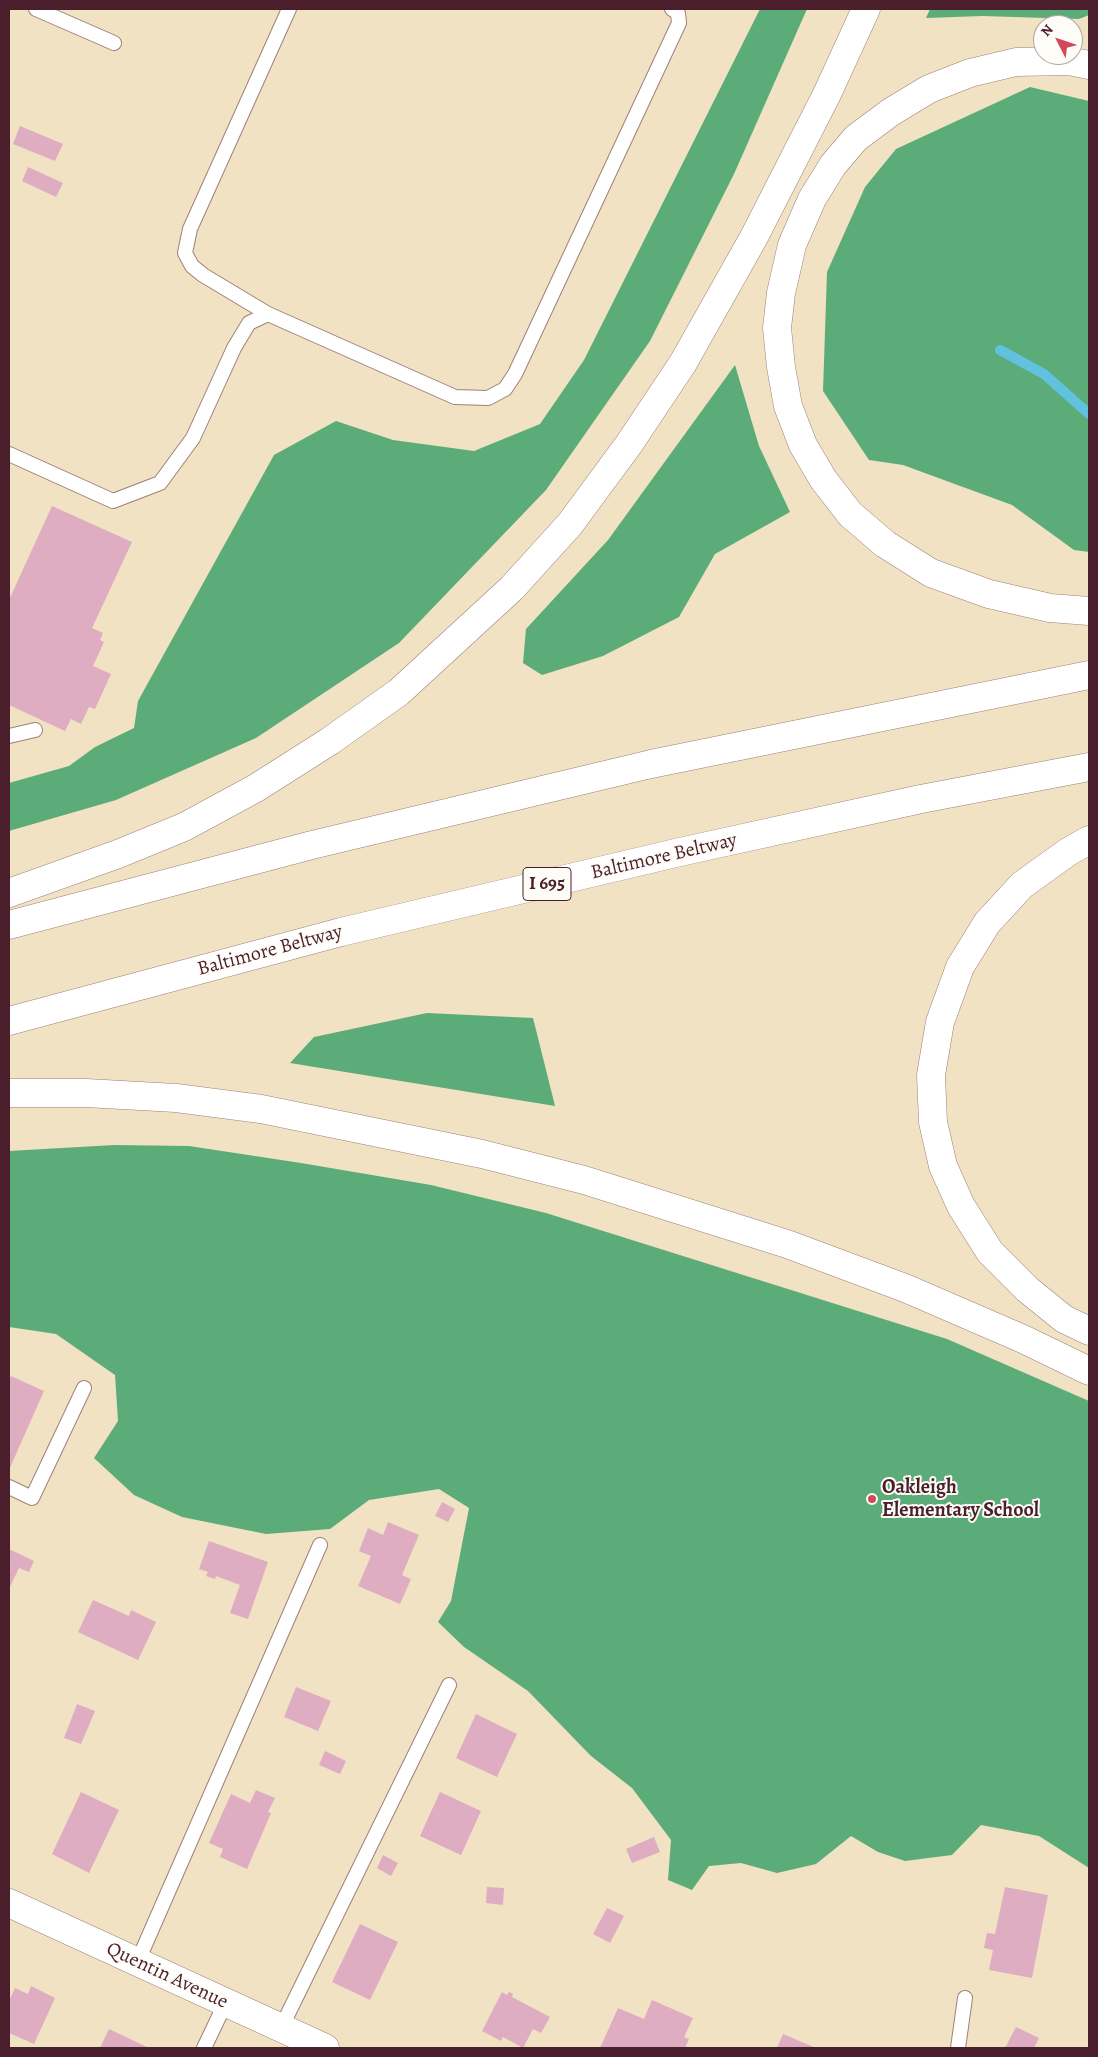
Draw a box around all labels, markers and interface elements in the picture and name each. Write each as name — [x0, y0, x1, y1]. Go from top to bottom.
north arrow — [1033, 15, 1083, 65]
text: N — [1037, 20, 1058, 41]
street label: Baltimore Beltway — [589, 829, 739, 885]
road number: I 695 — [523, 868, 571, 901]
street label: Baltimore Beltway — [195, 920, 345, 982]
place label: Oakleigh Elementary School — [882, 1476, 1039, 1523]
marker: Oakleigh Elementary School — [866, 1493, 878, 1505]
street label: Quentin Avenue — [102, 1937, 232, 2015]

